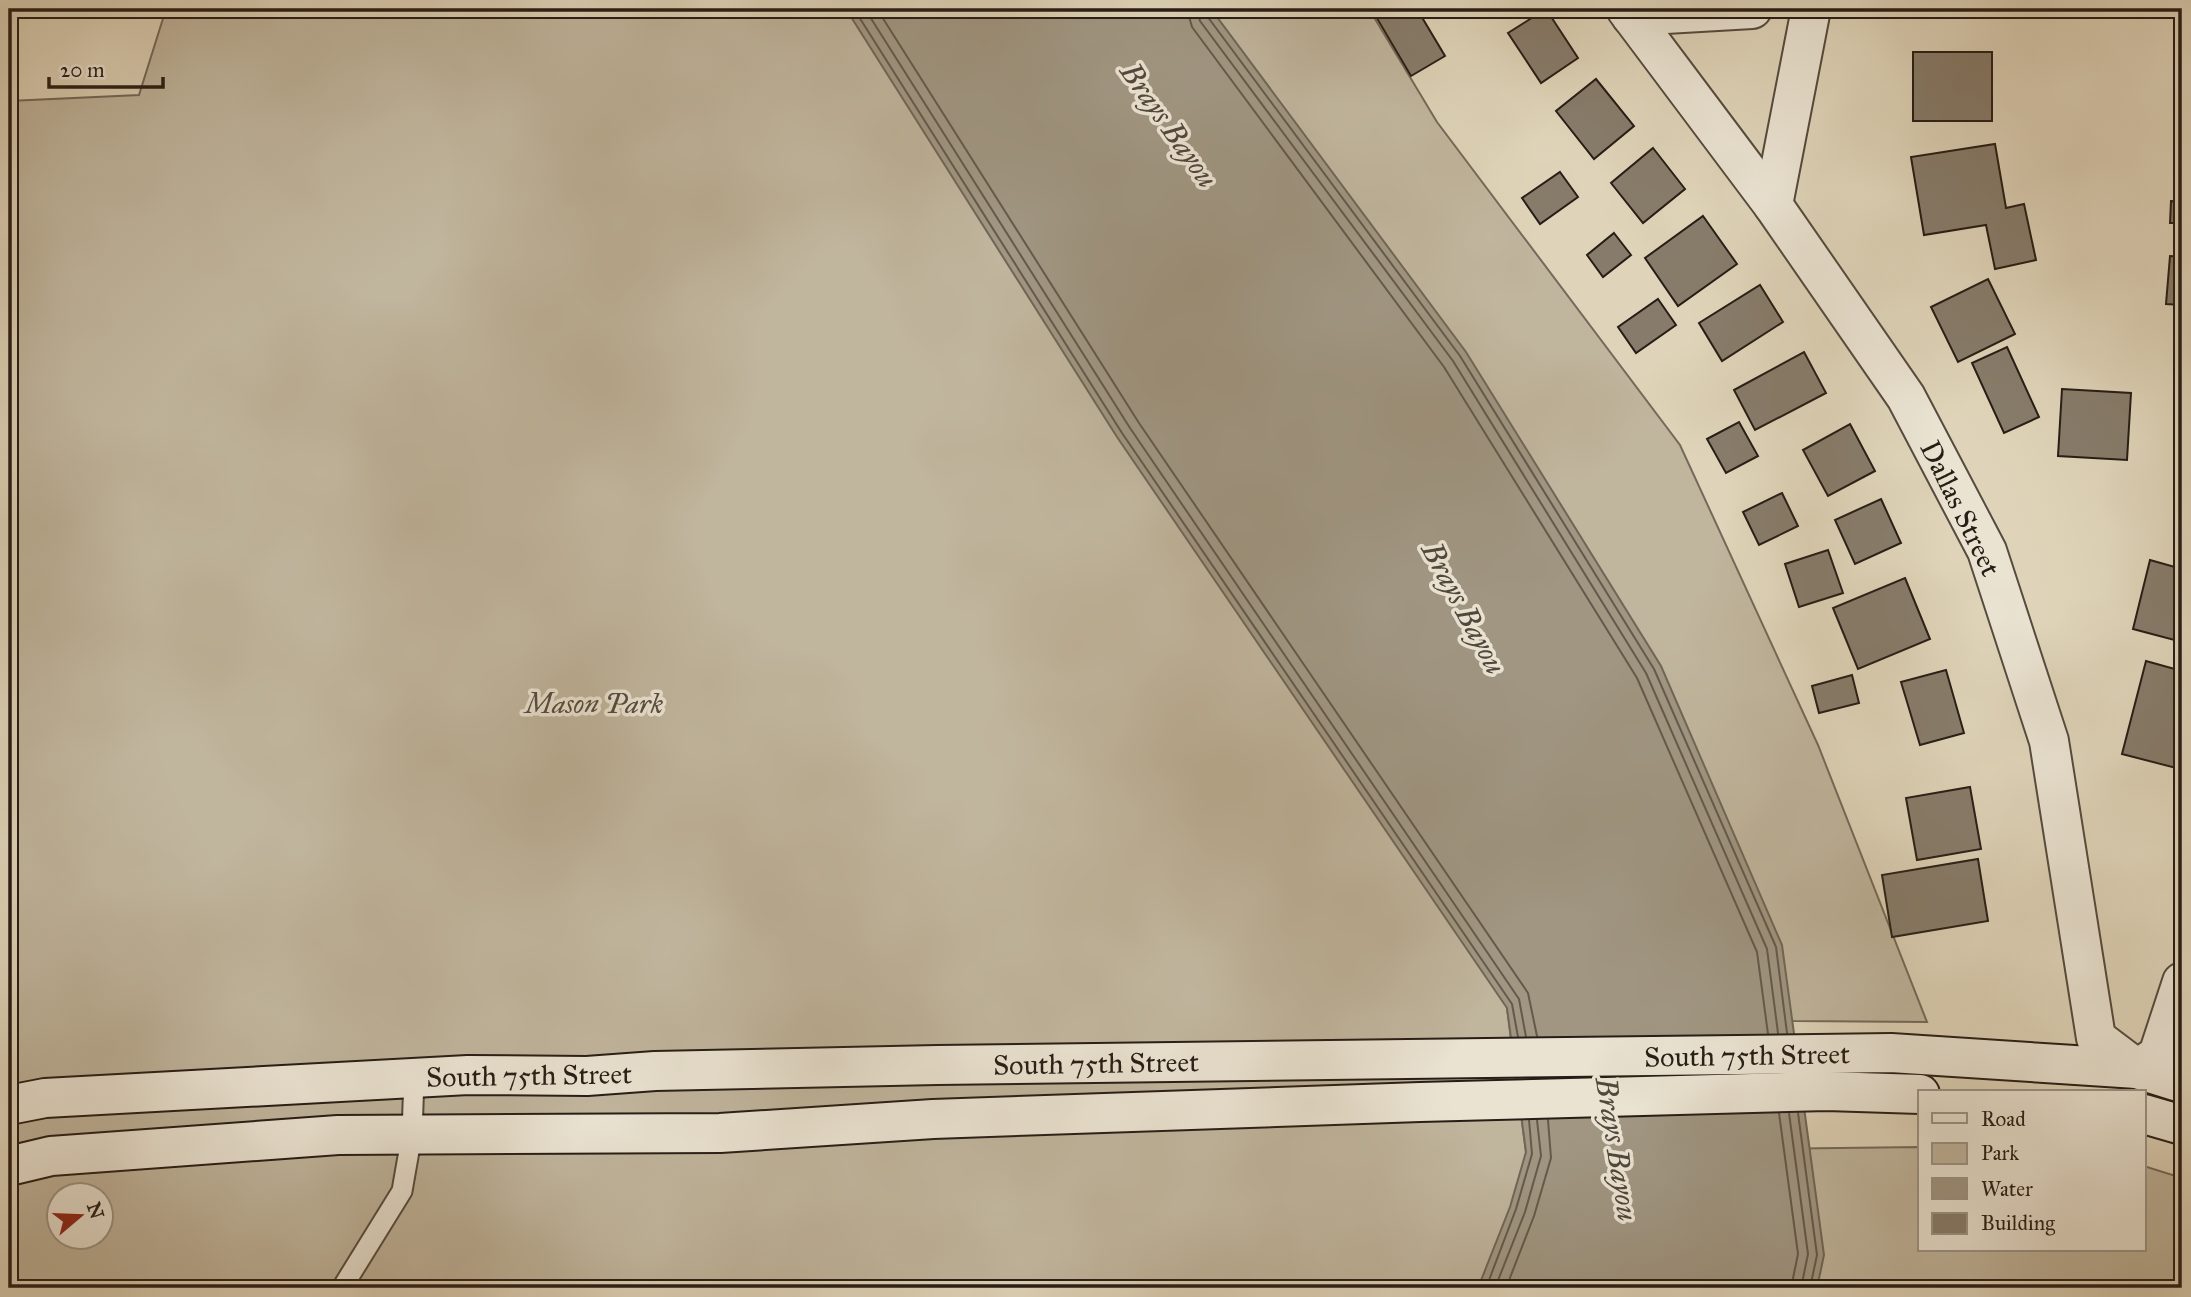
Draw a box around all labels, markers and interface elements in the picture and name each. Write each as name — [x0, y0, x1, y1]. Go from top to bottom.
scale bar — [49, 46, 163, 90]
water label: Brays Bayou — [1111, 54, 1225, 195]
text: 20 m — [60, 57, 105, 83]
street label: Dallas Street — [1913, 435, 2008, 582]
water label: Brays Bayou — [1413, 534, 1514, 681]
park label: Mason Park — [522, 686, 664, 721]
street label: South 75th Street — [1644, 1036, 1850, 1075]
street label: South 75th Street — [993, 1044, 1199, 1083]
street label: South 75th Street — [426, 1056, 632, 1095]
water label: Brays Bayou — [1588, 1073, 1646, 1223]
legend — [1918, 1090, 2146, 1252]
text: Road — [1981, 1106, 2026, 1132]
text: Park — [1981, 1140, 2019, 1166]
text: Water — [1981, 1176, 2033, 1202]
north arrow — [46, 1182, 116, 1252]
text: N — [82, 1199, 109, 1222]
text: Building — [1981, 1210, 2055, 1236]

